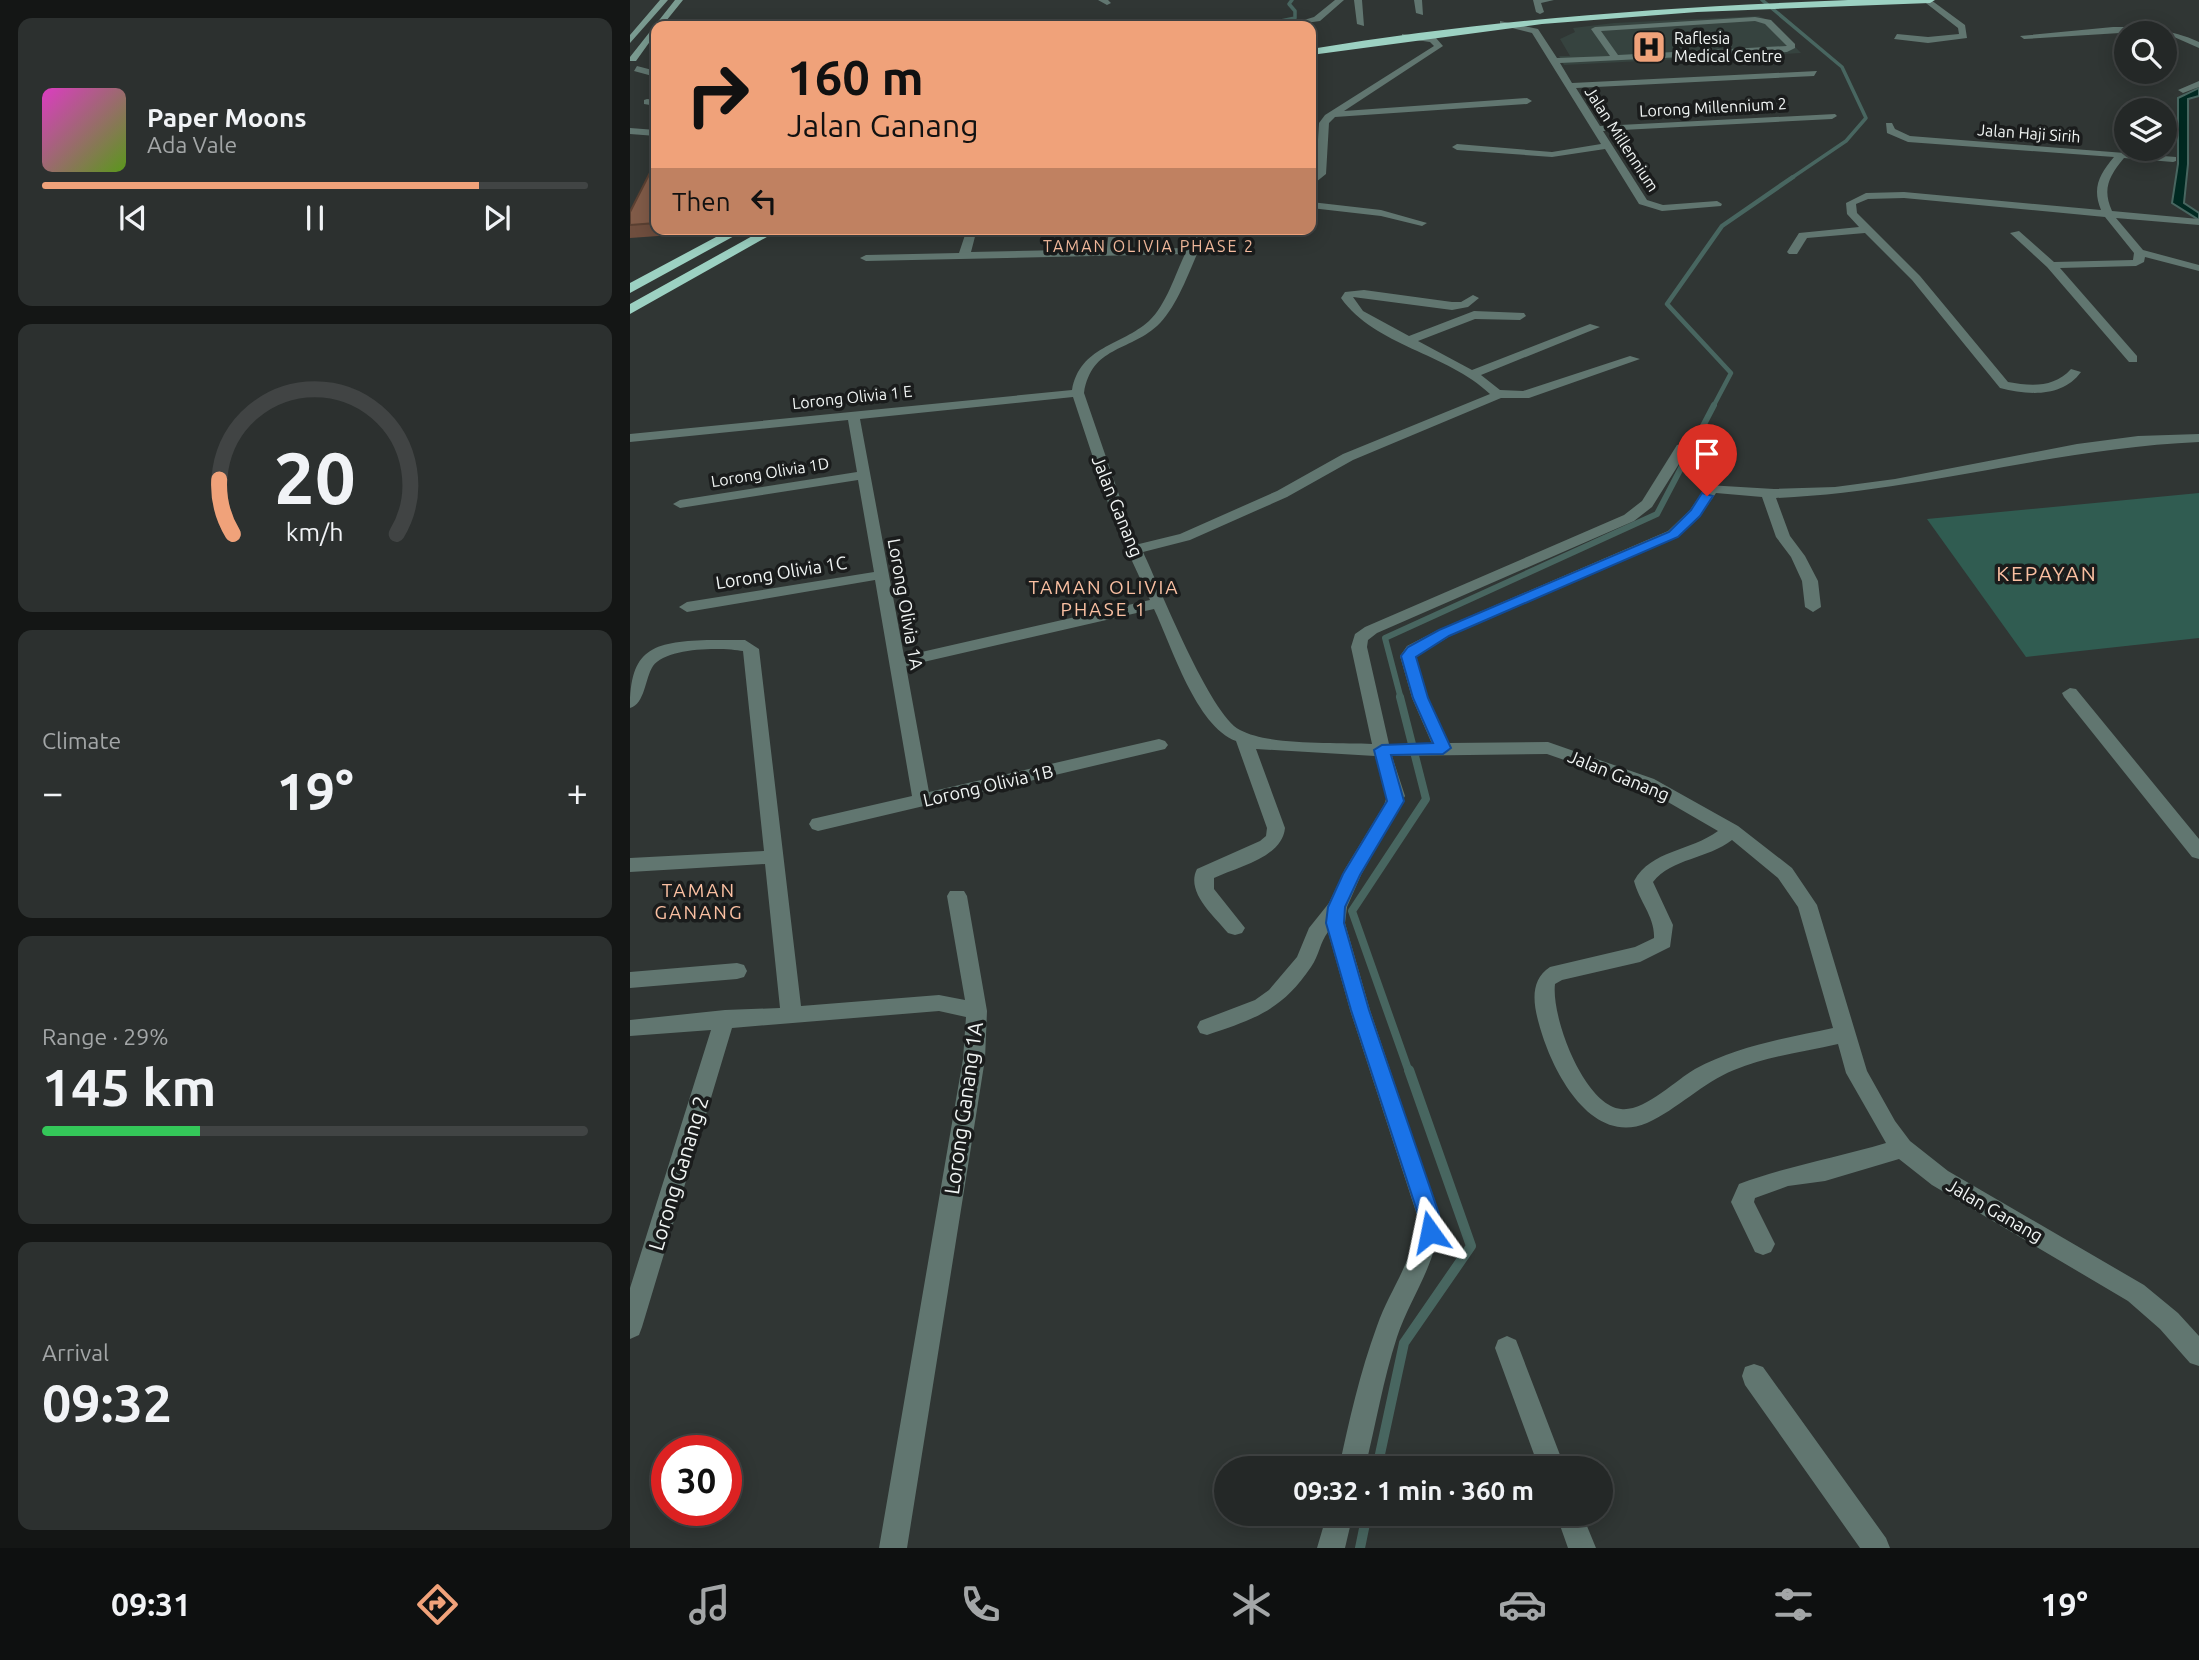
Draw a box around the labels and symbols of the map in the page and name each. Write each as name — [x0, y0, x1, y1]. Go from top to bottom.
hospital icon: Raflesia Medical Centre — [1630, 28, 1668, 66]
place label: Raflesia Medical Centre — [1674, 29, 1782, 65]
street label: Jalan Millennium — [1581, 83, 1663, 195]
street label: Lorong Millennium 2 — [1639, 94, 1787, 120]
street label: Jalan Haji Sirih — [1977, 120, 2081, 146]
district label: TAMAN OLIVIA PHASE 2 — [1043, 237, 1255, 255]
street label: Lorong Olivia 1 E — [791, 382, 913, 412]
pin — [1677, 424, 1737, 496]
street label: Jalan Ganang — [1089, 452, 1147, 560]
street label: Lorong Olivia 1D — [710, 454, 830, 490]
street label: Lorong Olivia 1A — [885, 537, 927, 672]
street label: Lorong Olivia 1C — [714, 552, 848, 592]
district label: KEPAYAN — [1996, 561, 2098, 585]
district label: TAMAN OLIVIA PHASE 1 — [1028, 576, 1180, 620]
street label: Jalan Ganang — [1565, 746, 1673, 804]
street label: Lorong Olivia 1B — [921, 760, 1055, 810]
district label: TAMAN GANANG — [654, 879, 744, 923]
street label: Lorong Ganang 1A — [939, 1020, 987, 1196]
street label: Lorong Ganang 2 — [643, 1093, 713, 1253]
street label: Jalan Ganang — [1943, 1174, 2047, 1246]
position arrow — [1393, 1195, 1467, 1269]
speed limit sign: 30 — [651, 1435, 742, 1526]

